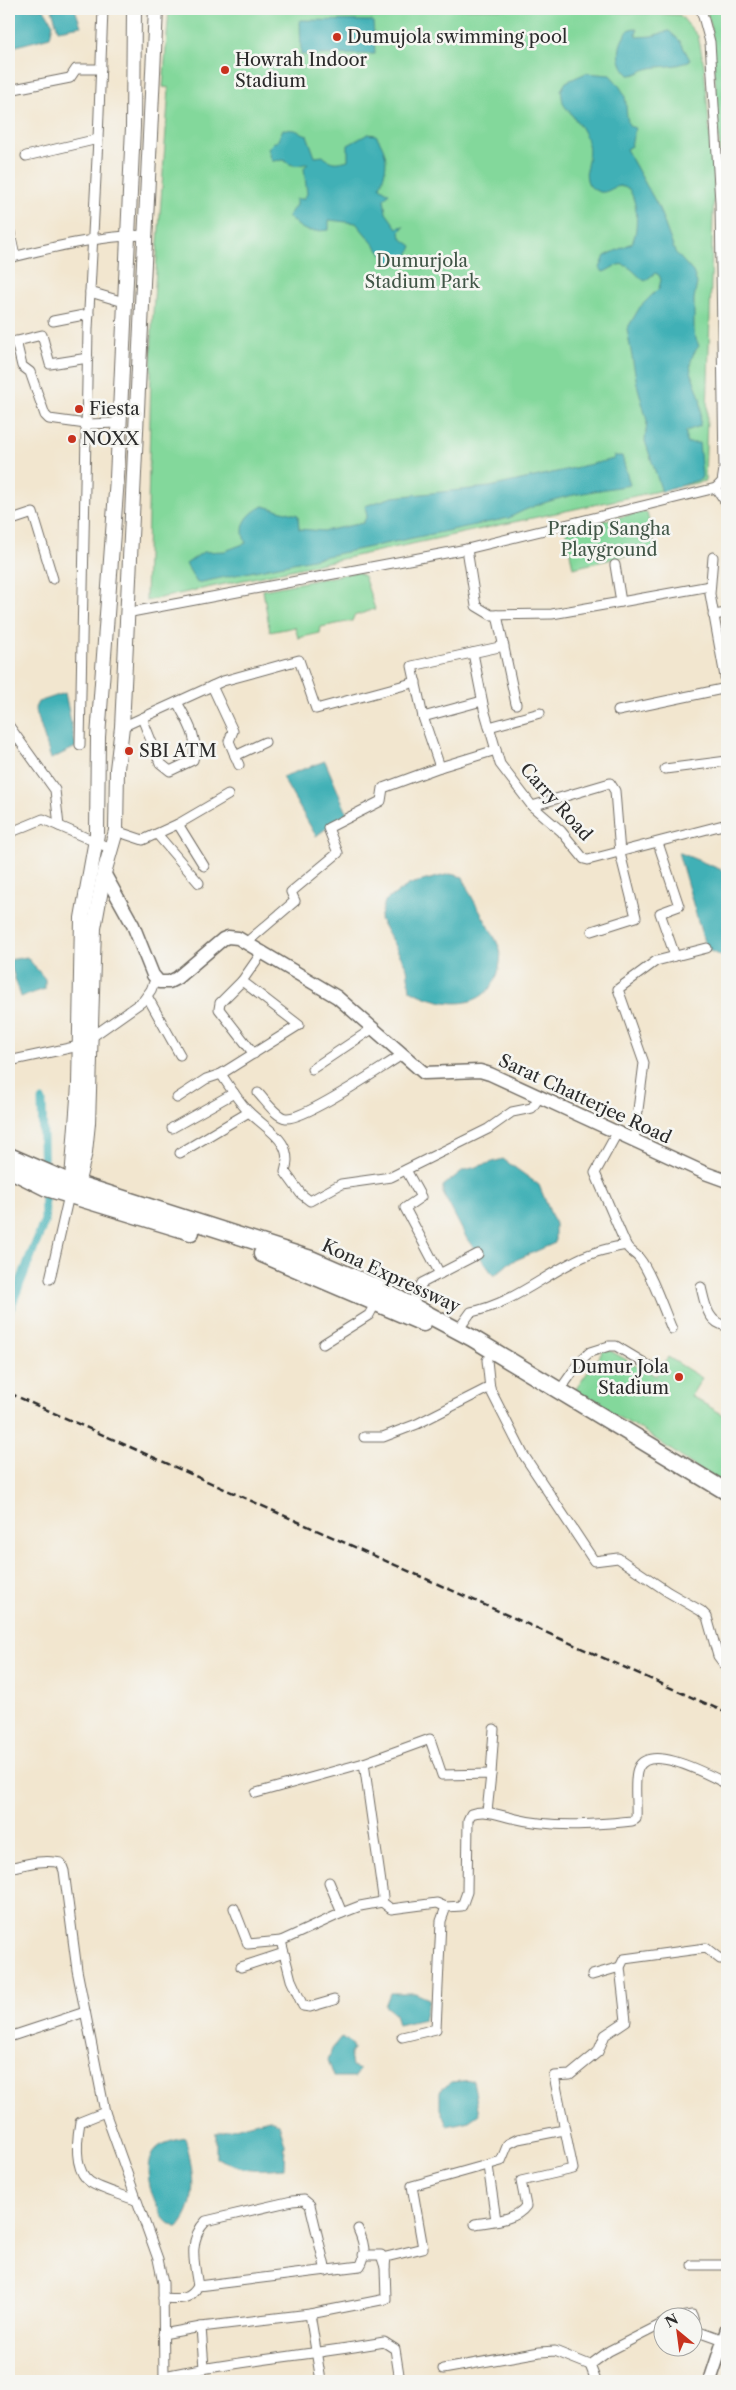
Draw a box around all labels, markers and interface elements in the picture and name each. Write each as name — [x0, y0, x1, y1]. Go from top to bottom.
place label: Dumujola swimming pool — [347, 26, 567, 48]
marker: Dumujola swimming pool — [331, 31, 343, 43]
place label: Howrah Indoor Stadium — [235, 49, 368, 92]
marker: Howrah Indoor Stadium — [219, 64, 231, 76]
park label: Dumurjola Stadium Park — [365, 250, 481, 293]
place label: Fiesta — [89, 398, 140, 420]
marker: Fiesta — [73, 403, 85, 415]
place label: NOXX — [82, 428, 140, 450]
marker: NOXX — [66, 433, 78, 445]
park label: Pradip Sangha Playground — [548, 518, 671, 561]
place label: SBI ATM — [139, 740, 217, 762]
marker: SBI ATM — [123, 745, 135, 757]
street label: Carry Road — [515, 758, 597, 846]
street label: Sarat Chatterjee Road — [495, 1049, 675, 1149]
street label: Kona Expressway — [318, 1234, 465, 1318]
place label: Dumur Jola Stadium — [571, 1356, 670, 1399]
marker: Dumur Jola Stadium — [673, 1371, 685, 1383]
north arrow — [654, 2308, 704, 2358]
text: N — [662, 2310, 681, 2331]

